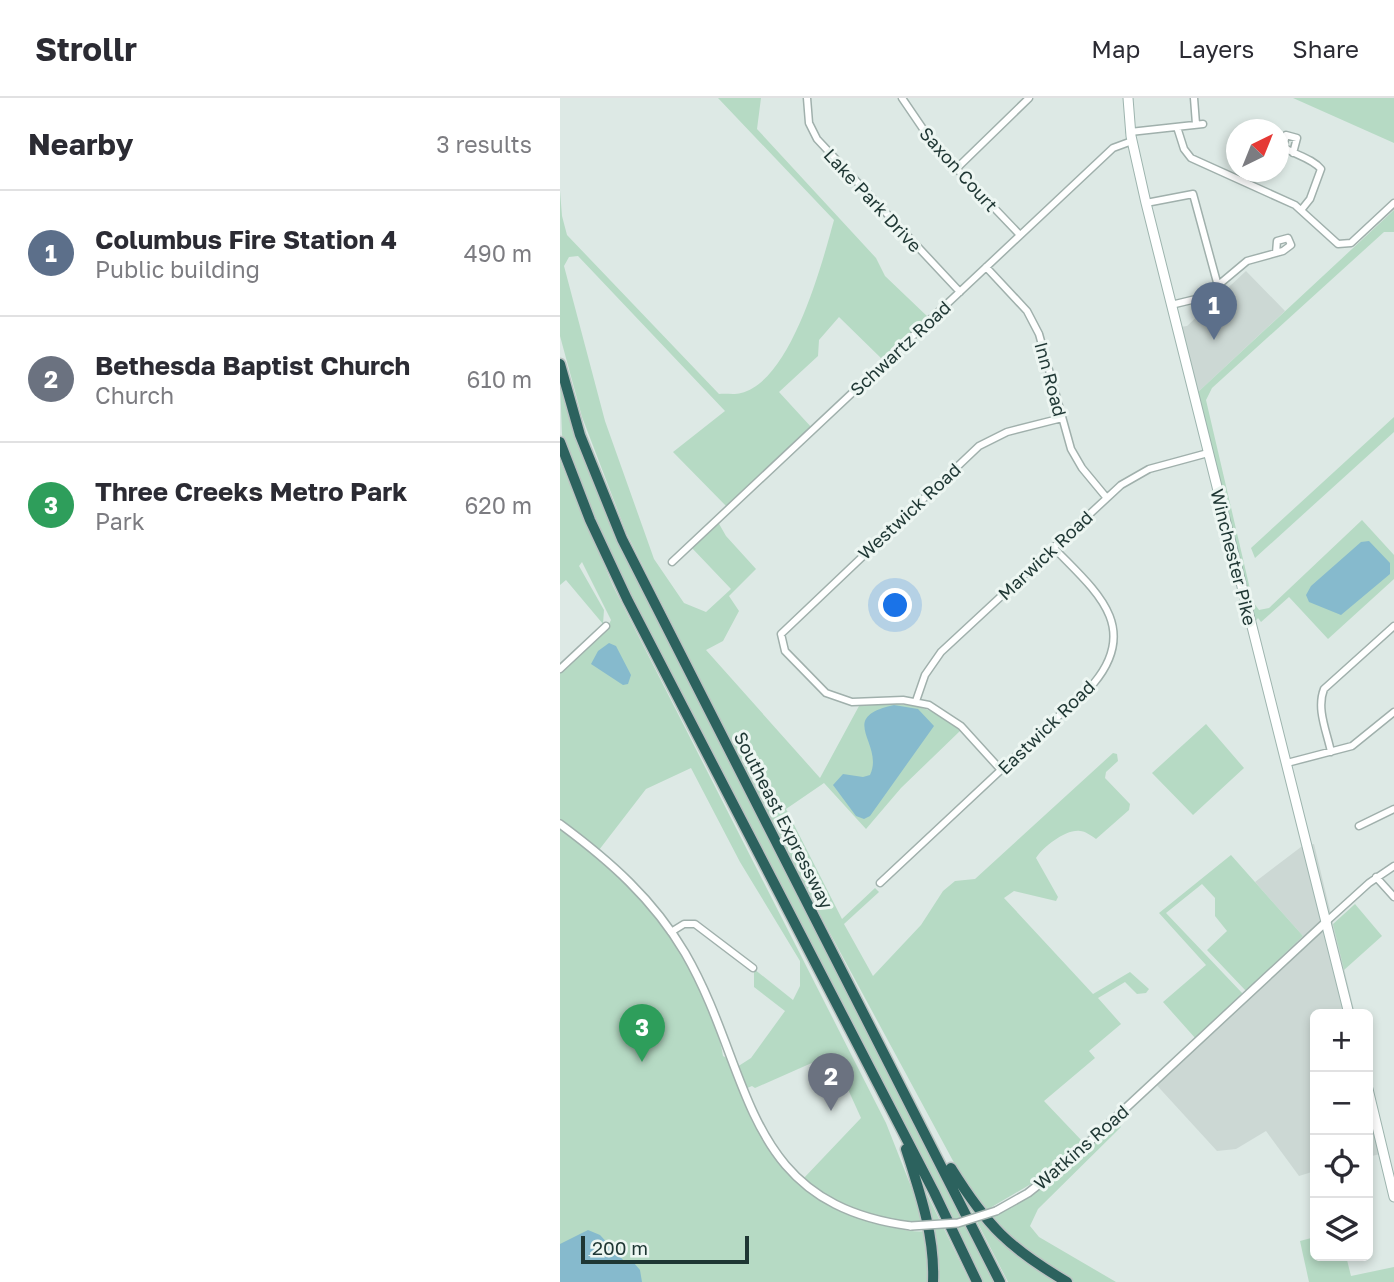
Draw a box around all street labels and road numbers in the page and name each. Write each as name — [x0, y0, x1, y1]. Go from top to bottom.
street label: Saxon Court — [915, 122, 1003, 216]
street label: Lake Park Drive — [819, 144, 927, 256]
street label: Schwartz Road — [845, 296, 955, 400]
street label: Inn Road — [1030, 339, 1072, 419]
street label: Westwick Road — [853, 458, 965, 564]
street label: Winchester Pike — [1206, 486, 1262, 628]
street label: Marwick Road — [993, 506, 1097, 604]
street label: Eastwick Road — [993, 675, 1099, 779]
street label: Southeast Expressway — [730, 728, 838, 912]
street label: Watkins Road — [1029, 1100, 1133, 1194]

